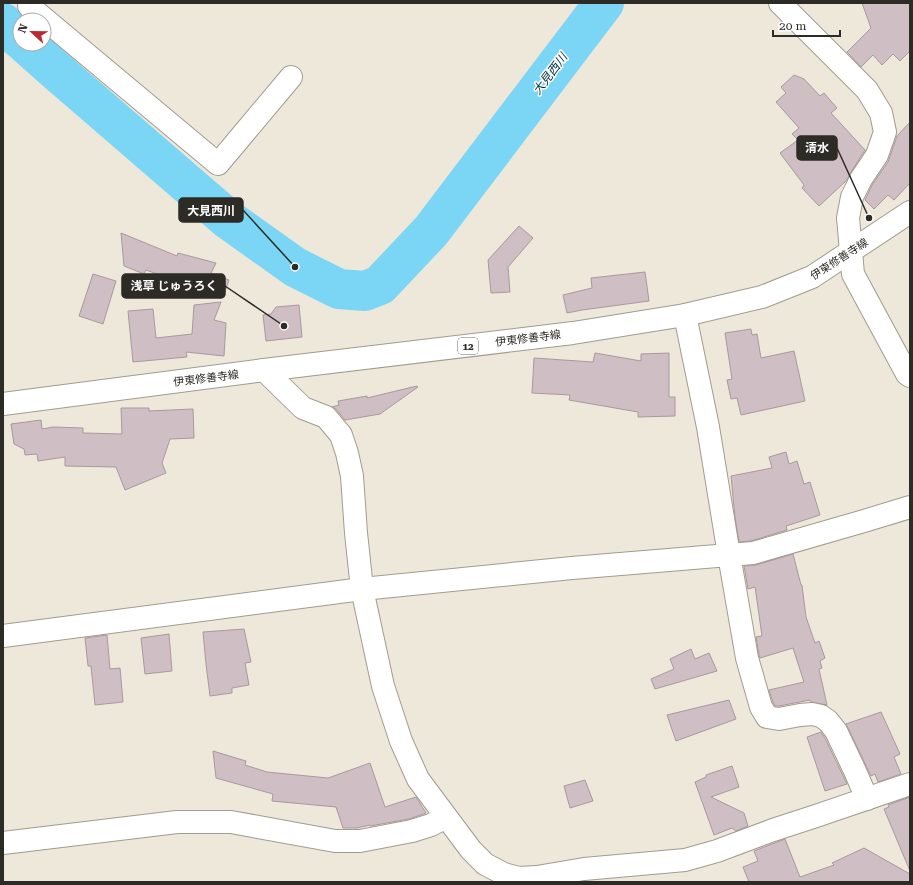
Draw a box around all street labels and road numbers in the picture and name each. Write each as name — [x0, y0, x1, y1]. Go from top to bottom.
street label: 伊東修善寺線 — [808, 236, 870, 283]
street label: 伊東修善寺線 — [495, 328, 562, 349]
road number: 12 — [458, 338, 478, 354]
street label: 伊東修善寺線 — [173, 368, 240, 389]

